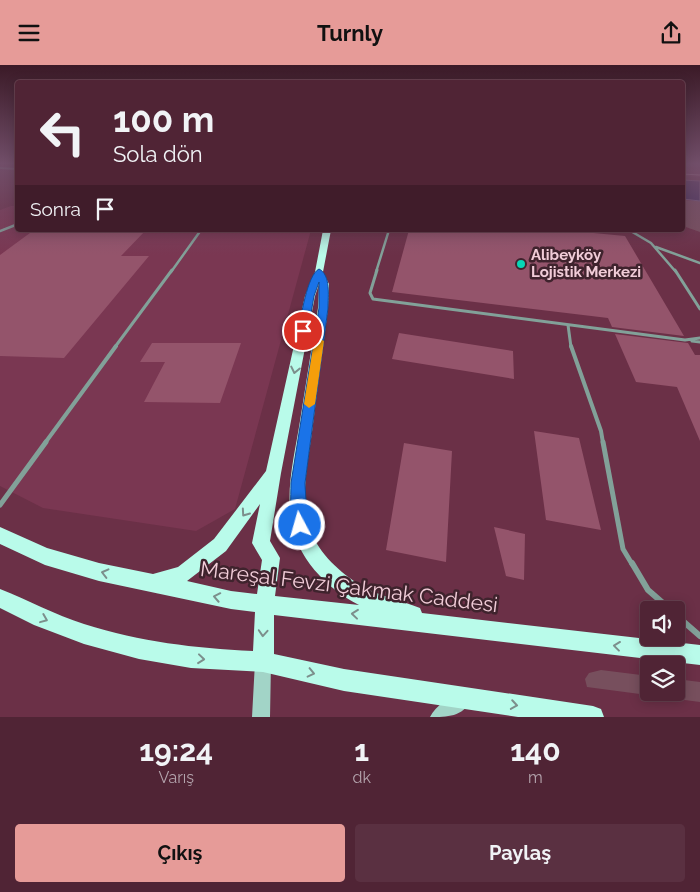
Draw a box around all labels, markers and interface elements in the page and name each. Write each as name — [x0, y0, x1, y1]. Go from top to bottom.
icon: menu — [15, 19, 43, 47]
icon: share — [657, 19, 685, 47]
text: Turnly — [317, 20, 383, 46]
text: 100 m — [113, 99, 214, 140]
icon: left — [30, 100, 95, 165]
text: Sola dön — [113, 141, 203, 167]
icon: arrive — [91, 195, 119, 223]
text: Sonra — [30, 198, 81, 220]
place label: Alibeyköy Lojistik Merkezi — [531, 246, 641, 281]
marker: Alibeyköy Lojistik Merkezi — [515, 258, 527, 270]
pin — [282, 310, 324, 352]
icon: arrive — [289, 317, 317, 345]
one-way arrow — [290, 365, 301, 374]
position arrow — [273, 498, 325, 550]
one-way arrow — [242, 507, 251, 517]
street label: Mareşal Fevzi Çakmak Caddesi — [199, 556, 499, 617]
one-way arrow — [100, 568, 109, 579]
one-way arrow — [212, 593, 221, 603]
map controls — [640, 601, 685, 701]
button: sound — [640, 601, 685, 646]
one-way arrow — [350, 609, 358, 620]
one-way arrow — [39, 613, 48, 623]
one-way arrow — [258, 629, 269, 637]
one-way arrow — [612, 641, 620, 652]
one-way arrow — [197, 653, 205, 664]
button: layers — [640, 656, 685, 701]
one-way arrow — [306, 667, 315, 678]
one-way arrow — [509, 699, 518, 709]
text: 19:24 — [139, 733, 213, 768]
text: 1 — [354, 733, 369, 768]
text: 140 — [510, 733, 561, 768]
text: Varış — [158, 768, 194, 787]
text: dk — [353, 768, 371, 787]
text: m — [528, 768, 543, 787]
button: Çıkış — [15, 824, 345, 882]
button: Paylaş — [355, 824, 685, 882]

